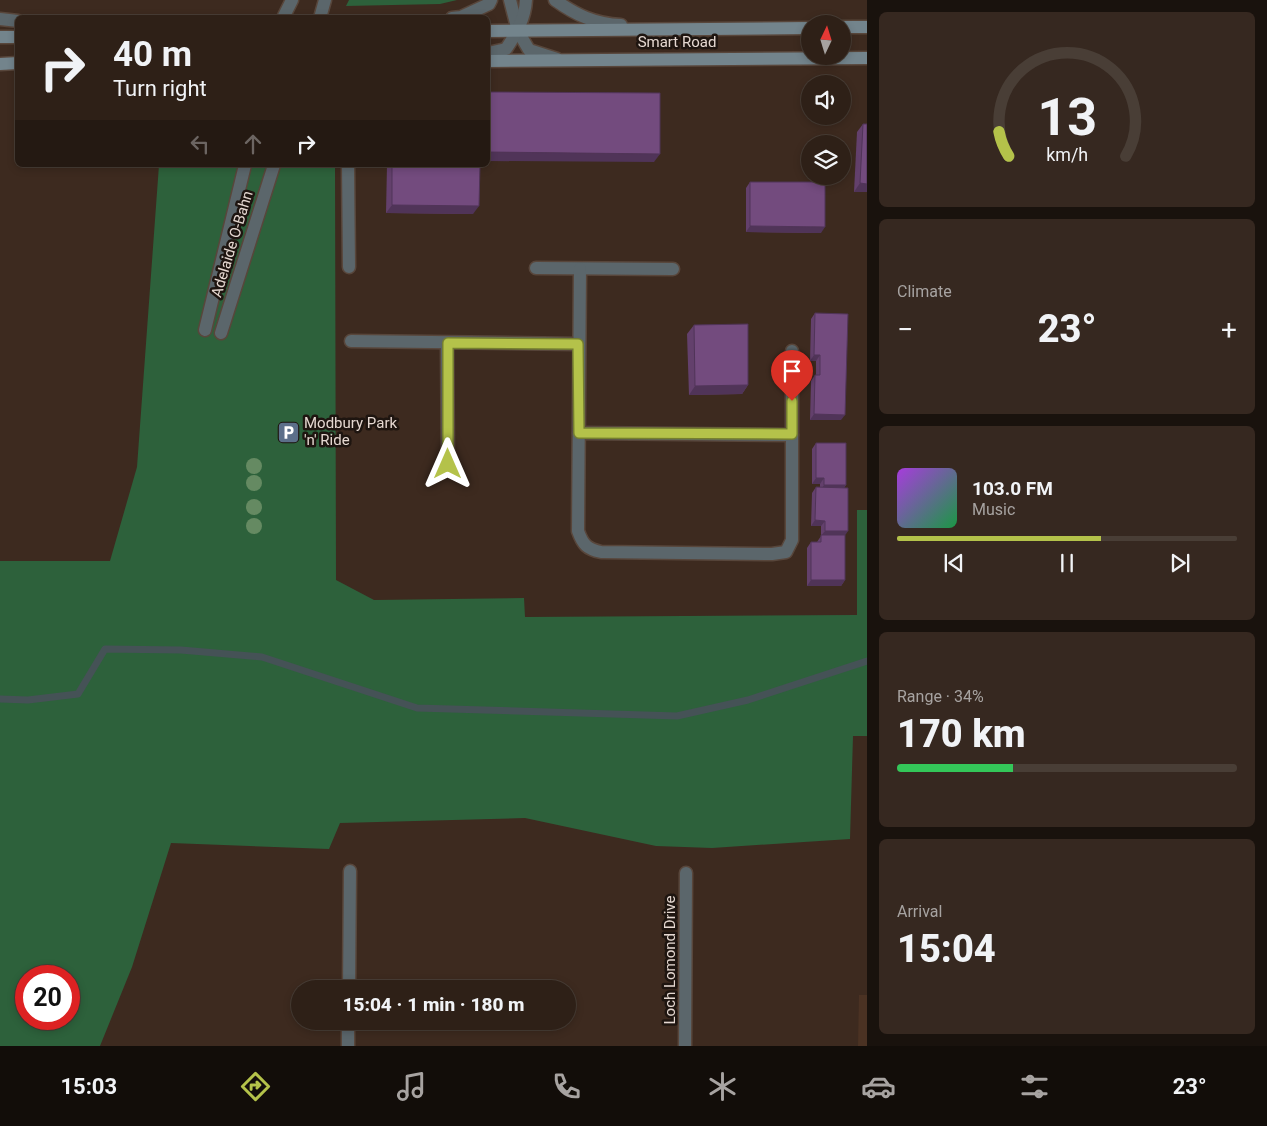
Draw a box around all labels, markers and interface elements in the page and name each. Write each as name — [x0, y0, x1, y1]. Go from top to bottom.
north arrow — [801, 15, 851, 65]
map controls — [801, 15, 851, 185]
street label: Smart Road — [638, 33, 716, 51]
text: 40 m — [113, 34, 192, 75]
icon: right — [30, 35, 95, 100]
button: sound — [801, 75, 851, 125]
text: Turn right — [113, 76, 207, 101]
text: 13 — [1037, 87, 1097, 148]
icon: left — [186, 130, 214, 158]
icon: ahead — [239, 130, 267, 158]
icon: right — [292, 130, 320, 158]
button: layers — [801, 135, 851, 185]
text: km/h — [1046, 144, 1088, 165]
street label: Adelaide O-Bahn — [207, 189, 257, 299]
text: Climate — [897, 282, 952, 301]
text: 23° — [1038, 307, 1096, 351]
text: − — [897, 313, 913, 346]
text: + — [1221, 313, 1237, 346]
pin — [771, 350, 813, 401]
icon: arrive — [778, 357, 806, 385]
place label: Modbury Park 'n' Ride — [304, 414, 397, 449]
parking icon: Modbury Park 'n' Ride — [276, 420, 300, 444]
position arrow — [421, 437, 473, 489]
text: 103.0 FM — [972, 477, 1053, 500]
text: Music — [972, 500, 1015, 519]
icon: previous — [940, 549, 968, 577]
icon: pause — [1053, 549, 1081, 577]
icon: next — [1166, 549, 1194, 577]
text: Range · 34% — [897, 687, 984, 706]
text: 170 km — [897, 712, 1026, 756]
street label: Loch Lomond Drive — [661, 895, 679, 1024]
text: Arrival — [897, 902, 942, 921]
text: 15:04 — [897, 927, 996, 971]
speed limit sign: 20 — [15, 965, 80, 1030]
text: 15:04 · 1 min · 180 m — [342, 993, 525, 1016]
icon: directions — [238, 1069, 273, 1104]
icon: music — [394, 1069, 429, 1104]
icon: phone — [549, 1069, 584, 1104]
icon: climate — [705, 1069, 740, 1104]
icon: car — [861, 1069, 896, 1104]
icon: filters — [1017, 1069, 1052, 1104]
text: 15:03 — [60, 1074, 117, 1099]
text: 23° — [1173, 1074, 1206, 1099]

